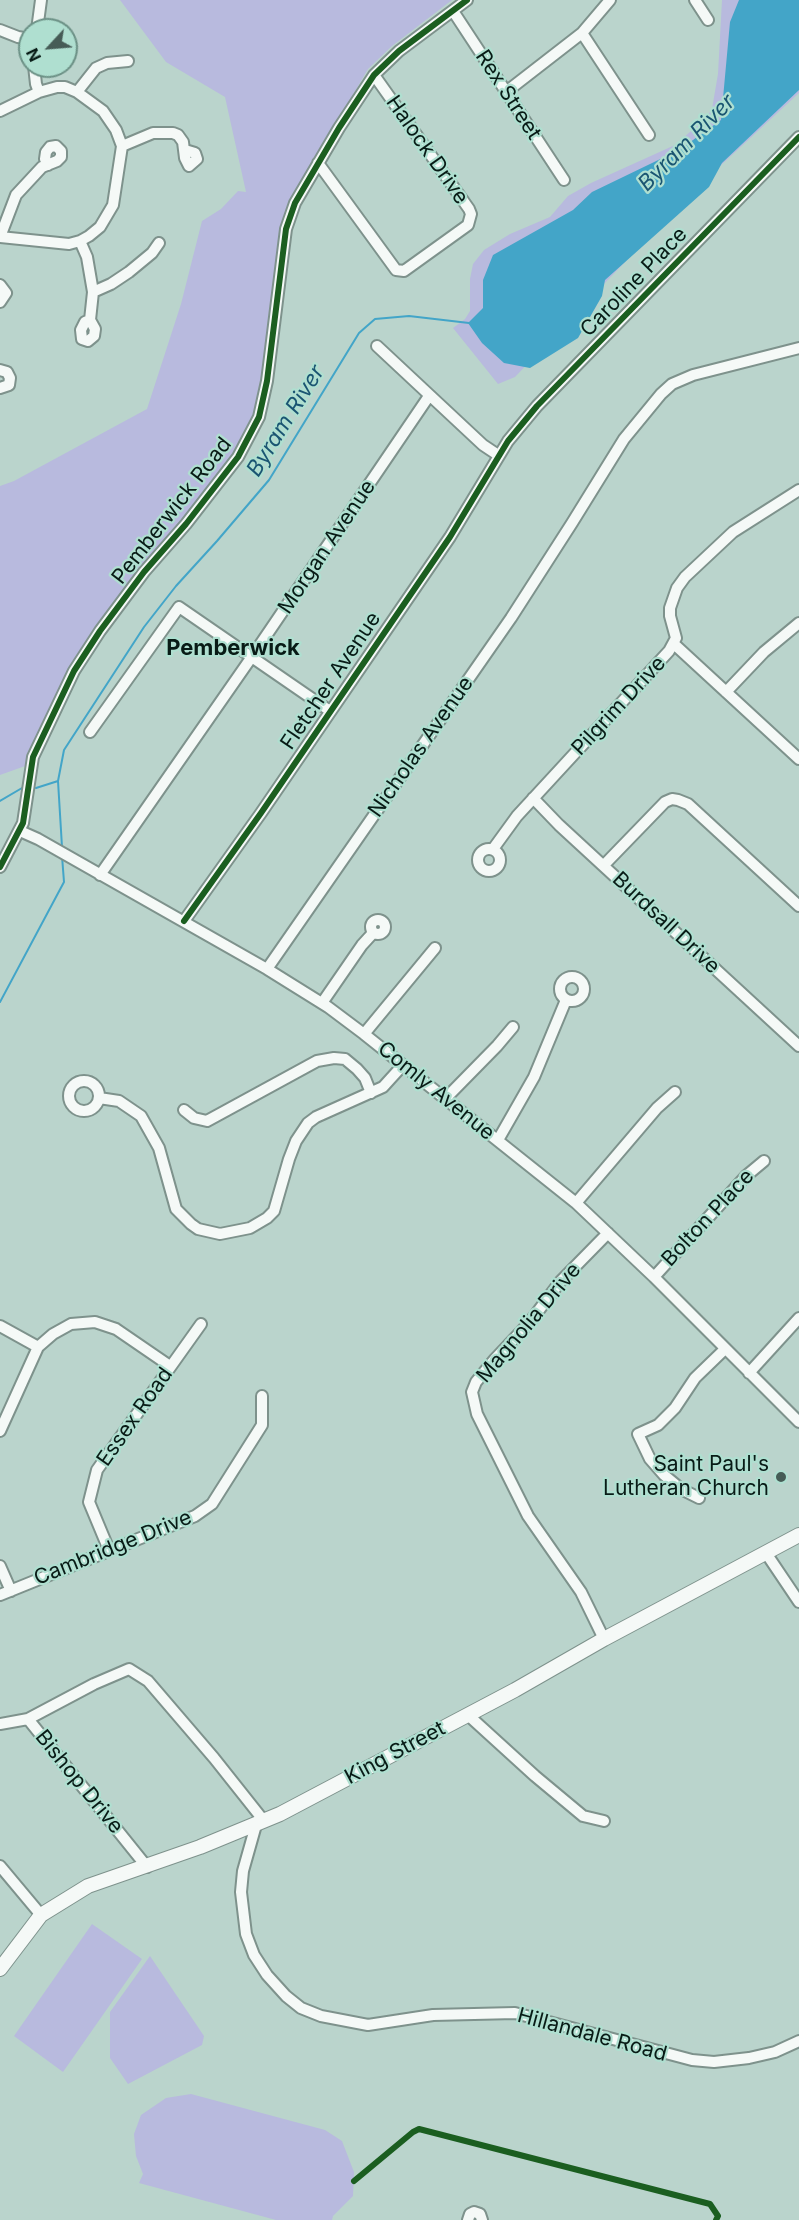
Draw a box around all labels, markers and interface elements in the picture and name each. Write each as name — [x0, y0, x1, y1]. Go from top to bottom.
north arrow — [18, 18, 78, 78]
text: N — [22, 45, 45, 65]
street label: Rex Street — [470, 46, 546, 144]
water label: Byram River — [633, 89, 741, 197]
street label: Halock Drive — [380, 91, 474, 209]
street label: Caroline Place — [575, 222, 693, 342]
water label: Byram River — [241, 361, 331, 481]
street label: Pemberwick Road — [107, 433, 237, 589]
street label: Morgan Avenue — [273, 475, 381, 619]
street label: Fletcher Avenue — [276, 607, 386, 755]
district label: Pemberwick — [166, 635, 300, 661]
street label: Pilgrim Drive — [567, 651, 671, 761]
street label: Nicholas Avenue — [363, 672, 479, 822]
street label: Burdsall Drive — [607, 867, 725, 979]
street label: Comly Avenue — [373, 1036, 499, 1146]
street label: Bolton Place — [657, 1164, 759, 1272]
street label: Magnolia Drive — [472, 1258, 586, 1388]
street label: Essex Road — [92, 1363, 178, 1471]
place label: Saint Paul's Lutheran Church — [603, 1452, 769, 1502]
marker: Saint Paul's Lutheran Church — [774, 1470, 788, 1484]
street label: Cambridge Drive — [31, 1505, 195, 1591]
street label: King Street — [341, 1716, 449, 1790]
street label: Bishop Drive — [30, 1725, 128, 1839]
street label: Hillandale Road — [515, 2003, 669, 2067]

